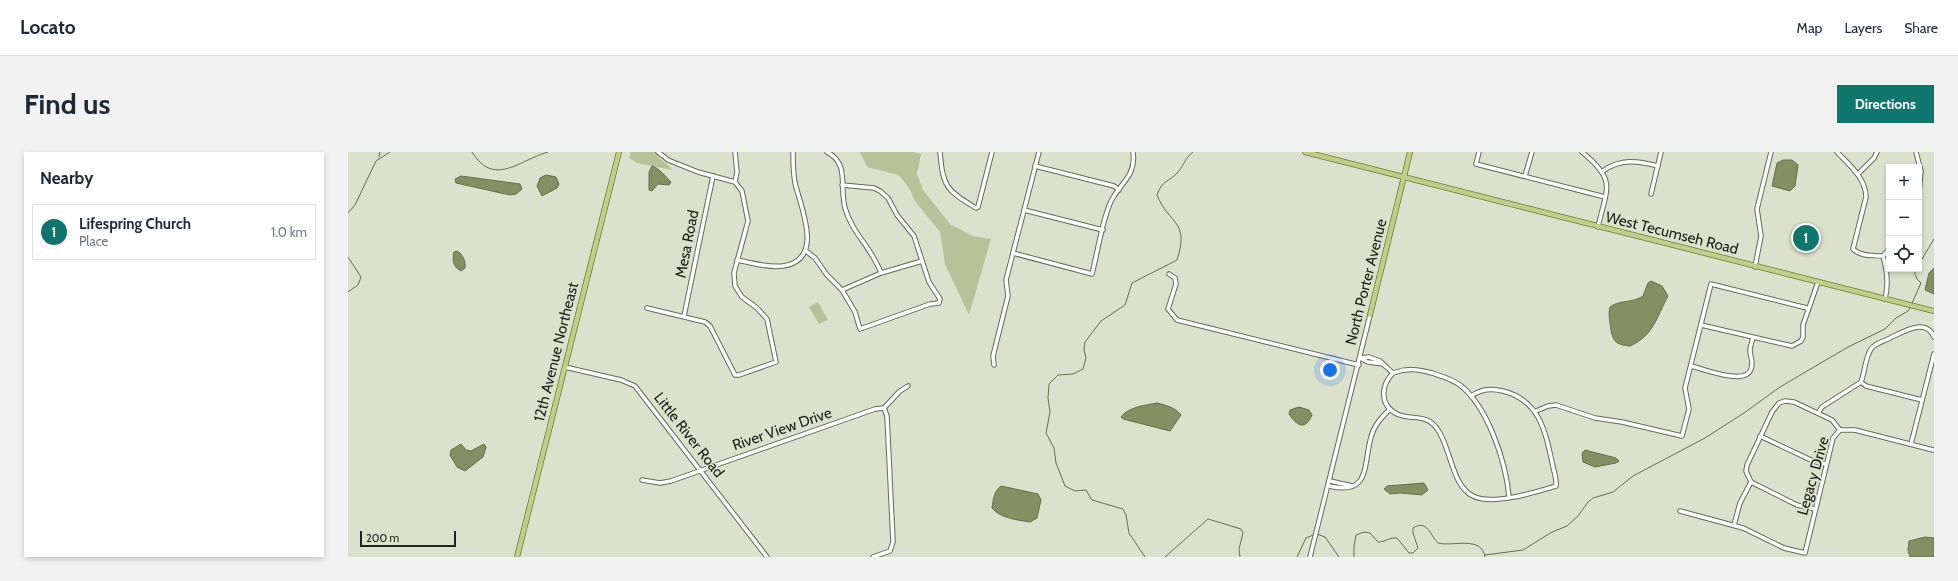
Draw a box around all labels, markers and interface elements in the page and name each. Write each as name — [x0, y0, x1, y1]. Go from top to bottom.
text: Locato — [20, 16, 76, 39]
text: Map — [1797, 19, 1822, 37]
text: Layers — [1844, 19, 1882, 37]
text: Share — [1904, 19, 1938, 37]
button: Directions — [1837, 85, 1934, 123]
text: Find us — [24, 87, 110, 121]
map controls — [1886, 164, 1922, 272]
button: + — [1886, 164, 1922, 200]
text: Nearby — [40, 168, 93, 188]
button: − — [1886, 200, 1922, 236]
street label: Mesa Road — [672, 208, 702, 280]
street label: West Tecumseh Road — [1604, 208, 1740, 258]
text: Lifespring Church — [79, 215, 191, 233]
street label: North Porter Avenue — [1342, 217, 1390, 347]
pin: 1 — [1793, 223, 1819, 253]
text: 1 — [52, 224, 56, 240]
text: 1.0 km — [271, 224, 307, 240]
text: Place — [79, 233, 108, 249]
button: locate — [1886, 236, 1922, 272]
street label: 12th Avenue Northeast — [530, 280, 582, 424]
your location — [1320, 360, 1340, 380]
street label: Little River Road — [650, 389, 728, 481]
street label: River View Drive — [730, 404, 834, 454]
street label: Legacy Drive — [1793, 434, 1833, 517]
scale bar — [360, 529, 456, 548]
text: 200 m — [366, 531, 399, 545]

